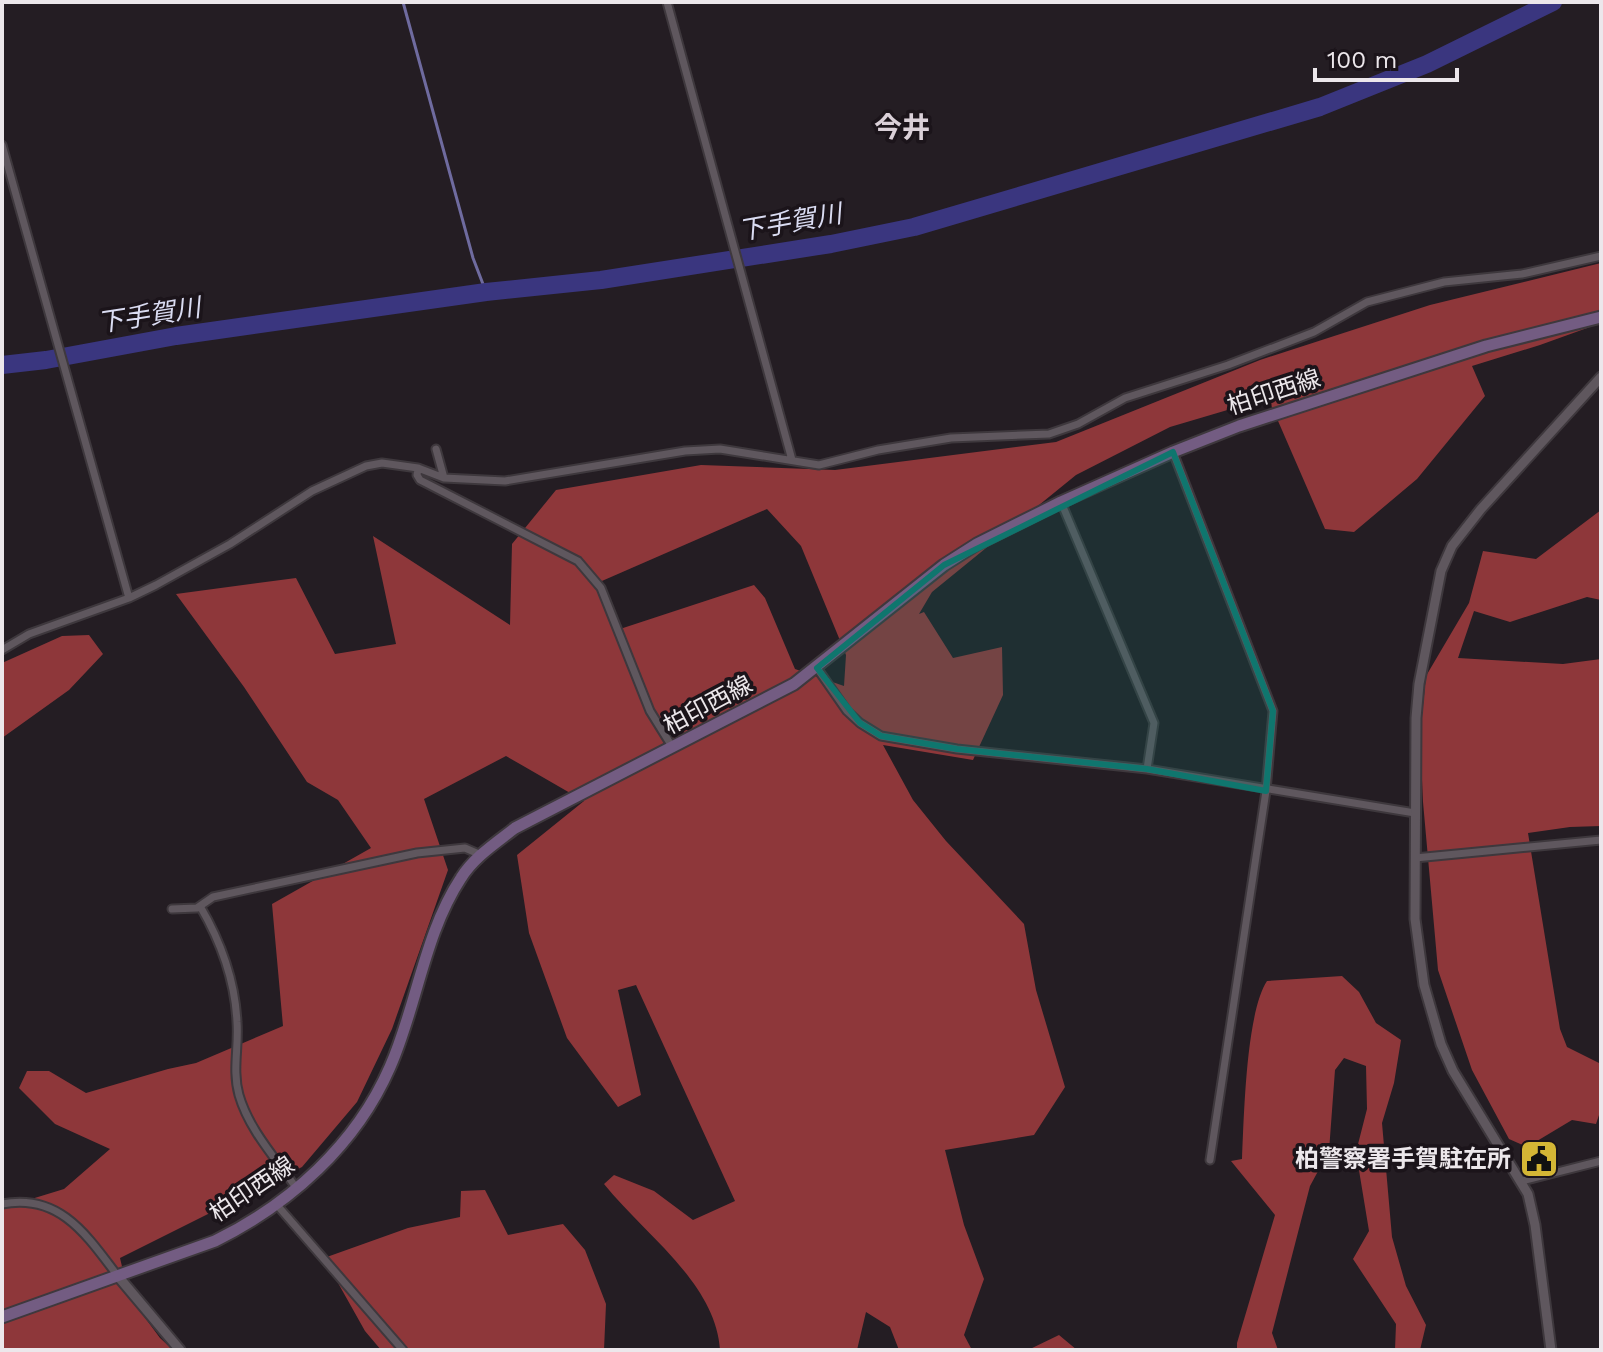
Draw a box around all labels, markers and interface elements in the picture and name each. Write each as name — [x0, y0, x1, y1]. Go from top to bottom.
scale bar — [1315, 32, 1457, 82]
text: 100 m — [1327, 46, 1397, 74]
district label: 今井 — [874, 111, 930, 144]
water label: 下手賀川 — [736, 198, 847, 246]
water label: 下手賀川 — [95, 292, 206, 338]
street label: 柏印西線 — [1224, 364, 1324, 420]
street label: 柏印西線 — [659, 670, 757, 740]
public building icon: 柏警察署手賀駐在所 — [1518, 1138, 1560, 1180]
place label: 柏警察署手賀駐在所 — [1295, 1145, 1511, 1173]
street label: 柏印西線 — [204, 1151, 300, 1227]

